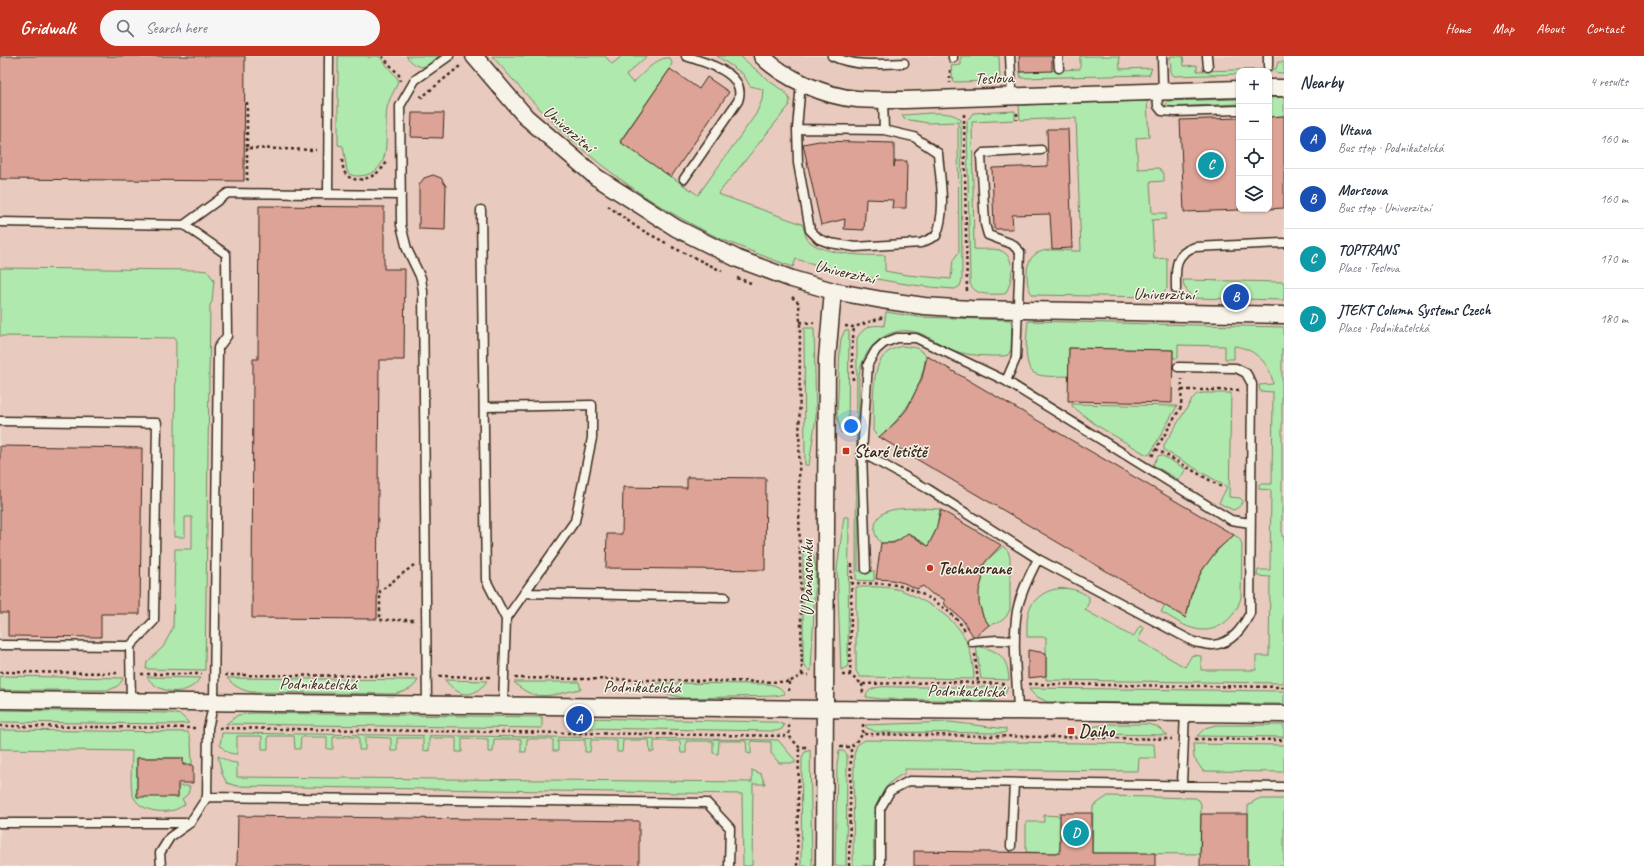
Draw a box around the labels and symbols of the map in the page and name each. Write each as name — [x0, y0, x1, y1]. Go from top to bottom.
street label: Teslova — [974, 67, 1016, 89]
street label: Univerzitní — [539, 101, 602, 160]
pin: C — [1198, 150, 1224, 180]
street label: Univerzitní — [813, 255, 881, 290]
pin: B — [1223, 282, 1249, 312]
street label: Univerzitní — [1133, 283, 1199, 305]
your location — [841, 416, 861, 436]
place label: Staré letiště — [854, 441, 930, 462]
marker: Staré letiště — [841, 446, 851, 456]
street label: U Panasoniku — [797, 538, 818, 616]
place label: Technocrane — [938, 558, 1013, 579]
marker: Technocrane — [925, 563, 935, 573]
street label: Podnikatelská — [279, 673, 359, 695]
street label: Podnikatelská — [603, 676, 683, 698]
street label: Podnikatelská — [927, 680, 1007, 702]
pin: A — [566, 704, 592, 734]
place label: Daiho — [1079, 721, 1116, 742]
marker: Daiho — [1066, 726, 1076, 736]
pin: D — [1063, 818, 1089, 848]

